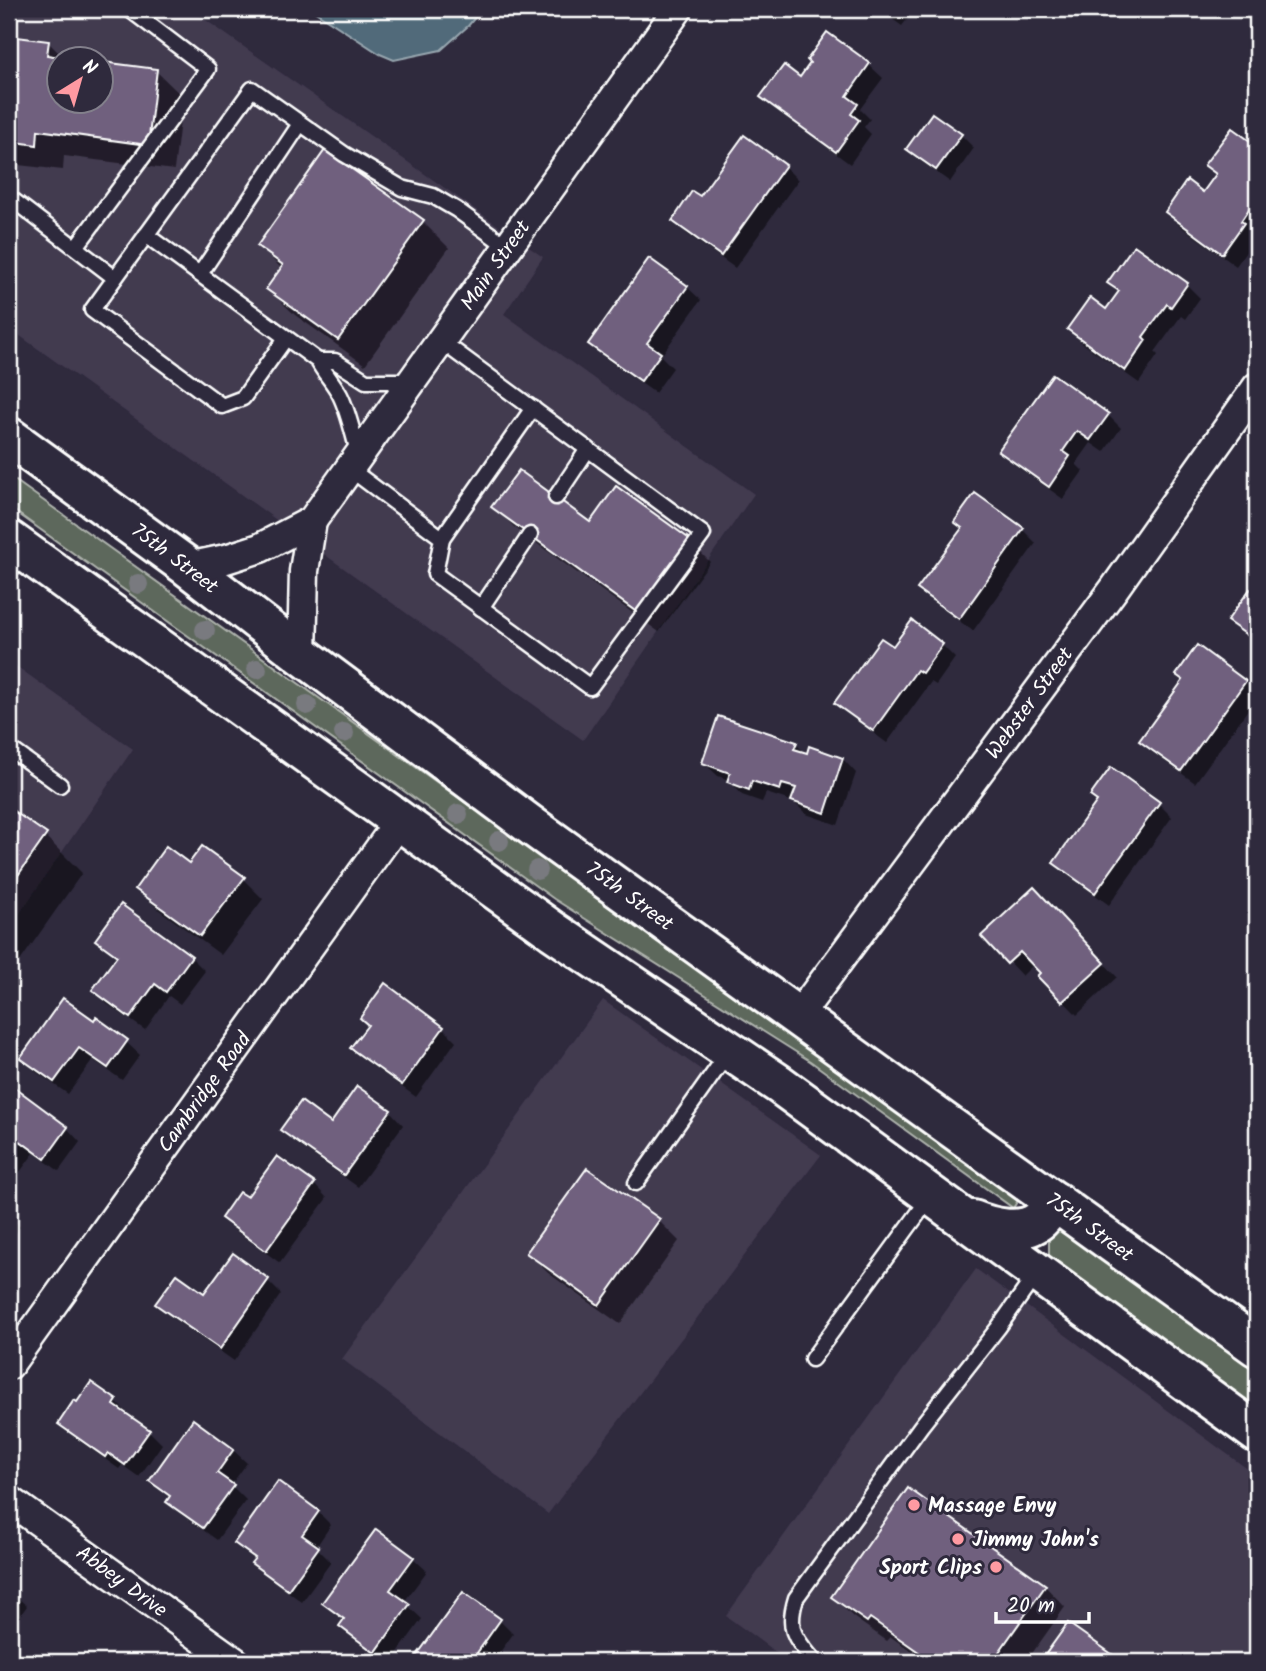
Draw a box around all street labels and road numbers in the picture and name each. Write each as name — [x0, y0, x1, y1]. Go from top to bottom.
street label: Main Street — [453, 213, 540, 318]
street label: 75th Street — [123, 515, 225, 604]
street label: Webster Street — [978, 640, 1083, 767]
street label: 75th Street — [578, 854, 681, 941]
street label: Cambridge Road — [150, 1025, 261, 1160]
street label: 75th Street — [1038, 1185, 1141, 1272]
street label: Abbey Drive — [68, 1538, 174, 1627]

